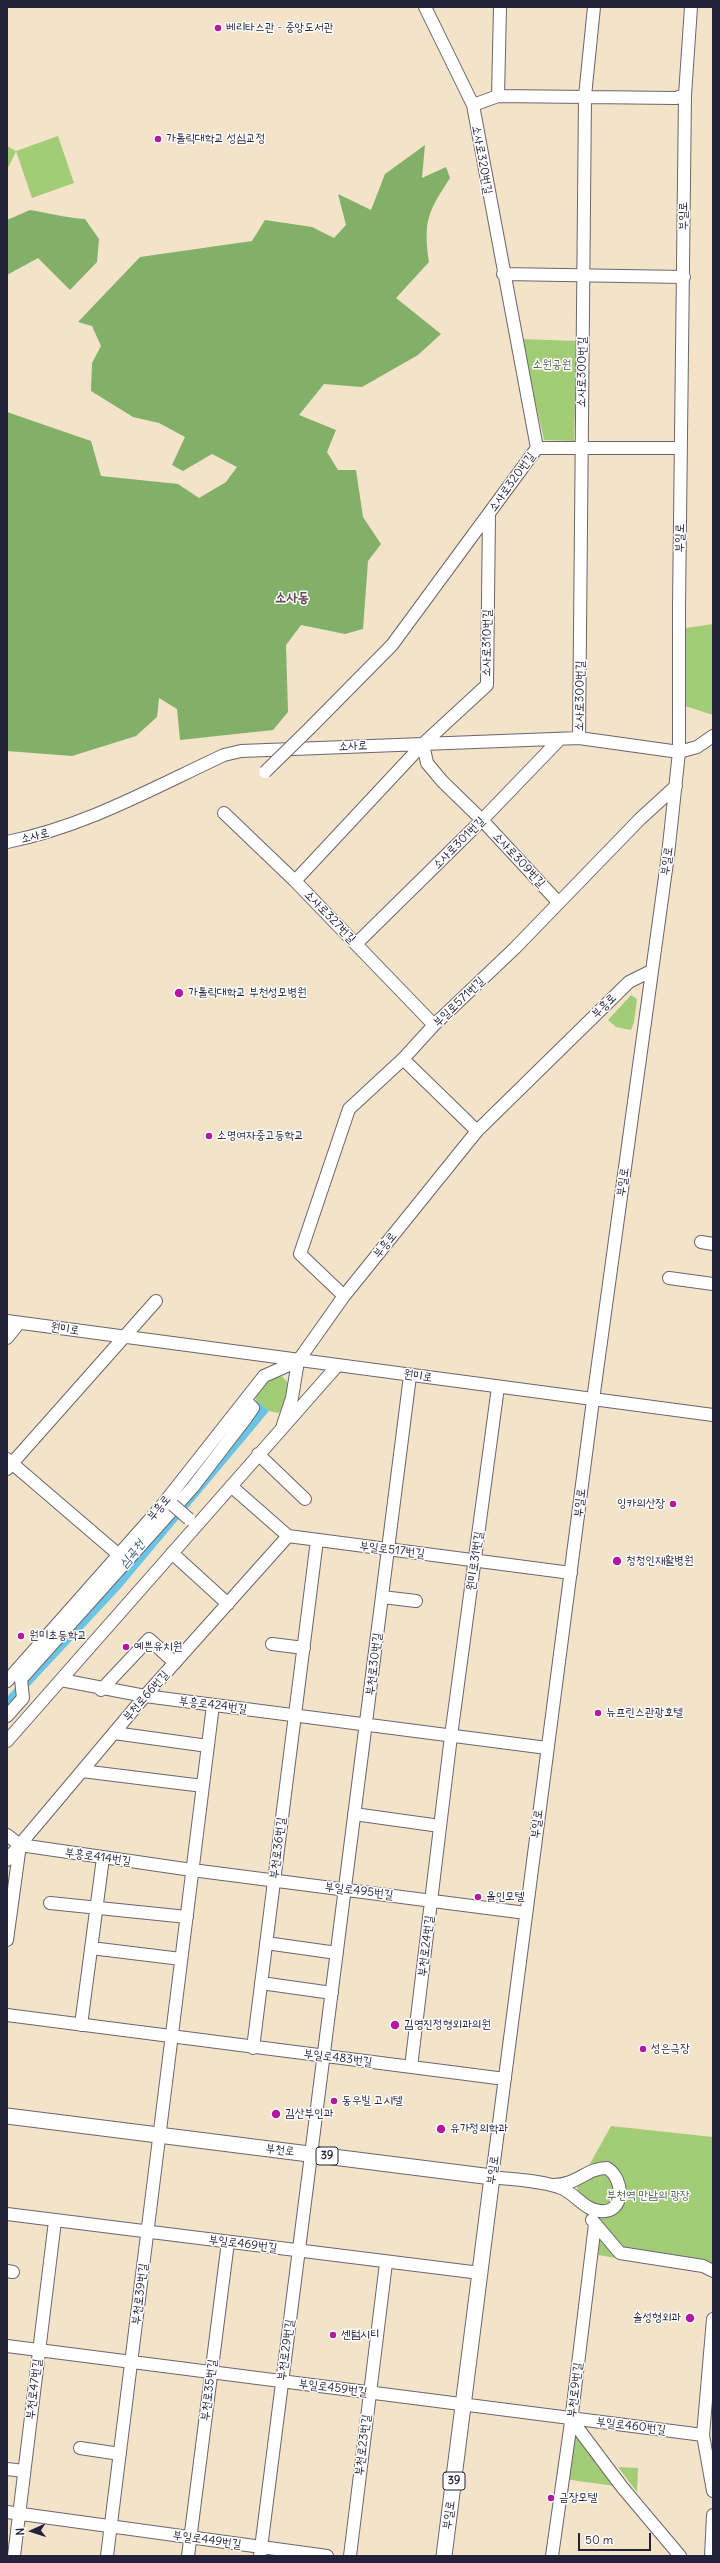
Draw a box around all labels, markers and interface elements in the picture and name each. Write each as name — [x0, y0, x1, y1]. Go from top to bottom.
place label: 베리타스관 - 중앙도서관 — [226, 21, 333, 35]
marker: 베리타스관 - 중앙도서관 — [213, 23, 223, 33]
street label: 소사로320번길 — [469, 124, 495, 196]
place label: 가톨릭대학교 성심교정 — [166, 132, 265, 146]
marker: 가톨릭대학교 성심교정 — [153, 134, 163, 144]
street label: 부일로 — [677, 202, 691, 230]
street label: 소사로300번길 — [574, 336, 590, 408]
park label: 소원공원 — [533, 358, 571, 372]
street label: 소사로320번길 — [486, 450, 538, 514]
street label: 부일로 — [673, 523, 687, 553]
district label: 소사동 — [275, 590, 309, 606]
street label: 소사로310번길 — [479, 609, 495, 677]
street label: 소사로300번길 — [572, 660, 588, 732]
street label: 소사로 — [338, 738, 368, 754]
street label: 소사로301번길 — [430, 814, 488, 872]
street label: 소사로 — [19, 826, 51, 846]
street label: 소사로309번길 — [490, 830, 548, 890]
street label: 부일로 — [658, 846, 676, 876]
street label: 소사로327번길 — [301, 888, 359, 946]
street label: 부일로571번길 — [430, 974, 488, 1030]
place label: 가톨릭대학교 부천성모병원 — [188, 986, 307, 1000]
marker: 가톨릭대학교 부천성모병원 — [173, 987, 185, 999]
street label: 부흥로 — [589, 991, 619, 1021]
place label: 소명여자중고등학교 — [217, 1129, 304, 1143]
marker: 소명여자중고등학교 — [204, 1131, 214, 1141]
street label: 부일로 — [614, 1167, 632, 1197]
street label: 부흥로 — [370, 1229, 400, 1261]
street label: 원미로 — [50, 1320, 80, 1338]
street label: 원미로 — [403, 1367, 433, 1385]
street label: 부일로 — [571, 1488, 589, 1518]
street label: 부흥로 — [144, 1492, 174, 1524]
place label: 잉카의산장 — [617, 1497, 665, 1511]
marker: 잉카의산장 — [668, 1499, 678, 1509]
street label: 원미로31번길 — [464, 1530, 486, 1592]
water label: 심곡천 — [116, 1537, 148, 1571]
street label: 부일로517번길 — [358, 1539, 426, 1561]
place label: 청청인재활병원 — [626, 1554, 694, 1568]
marker: 청청인재활병원 — [611, 1555, 623, 1567]
place label: 원미초등학교 — [29, 1629, 87, 1643]
marker: 원미초등학교 — [16, 1631, 26, 1641]
street label: 부천로30번길 — [363, 1632, 385, 1696]
place label: 예쁜유치원 — [134, 1640, 182, 1654]
marker: 예쁜유치원 — [121, 1642, 131, 1652]
street label: 부천로66번길 — [120, 1668, 172, 1724]
street label: 부흥로424번길 — [178, 1694, 248, 1716]
place label: 뉴프린스관광호텔 — [606, 1706, 683, 1720]
marker: 뉴프린스관광호텔 — [593, 1708, 603, 1718]
street label: 부일로 — [528, 1809, 546, 1839]
street label: 부천로36번길 — [267, 1816, 289, 1880]
street label: 부흥로414번길 — [64, 1845, 132, 1869]
street label: 부일로495번길 — [324, 1880, 394, 1902]
place label: 올인모텔 — [486, 1890, 525, 1904]
marker: 올인모텔 — [473, 1892, 483, 1902]
street label: 부천로24번길 — [415, 1915, 437, 1977]
place label: 김영진정형외과의원 — [404, 2018, 491, 2032]
marker: 김영진정형외과의원 — [389, 2019, 401, 2031]
place label: 성은극장 — [651, 2042, 690, 2056]
marker: 성은극장 — [638, 2044, 648, 2054]
street label: 부일로483번길 — [303, 2047, 373, 2069]
place label: 동우빌 고시텔 — [342, 2094, 403, 2108]
marker: 동우빌 고시텔 — [329, 2096, 339, 2106]
place label: 김산부인과 — [285, 2107, 333, 2121]
marker: 김산부인과 — [270, 2108, 282, 2120]
place label: 유가정의학과 — [450, 2122, 508, 2136]
marker: 유가정의학과 — [435, 2123, 447, 2135]
street label: 부천로 — [265, 2141, 295, 2159]
road number: 39 — [316, 2147, 338, 2165]
street label: 부일로 — [484, 2155, 502, 2185]
park label: 부천역 만남의 광장 — [607, 2189, 689, 2203]
street label: 부일로469번길 — [208, 2233, 278, 2255]
street label: 부천로39번길 — [129, 2262, 151, 2326]
place label: 솔성형외과 — [633, 2311, 681, 2325]
marker: 솔성형외과 — [684, 2312, 696, 2324]
street label: 부천로29번길 — [275, 2318, 297, 2382]
place label: 센텀시티 — [341, 2328, 380, 2342]
marker: 센텀시티 — [328, 2330, 338, 2340]
street label: 부천로47번길 — [23, 2358, 45, 2420]
street label: 부천로35번길 — [198, 2358, 220, 2422]
street label: 부천로9번길 — [564, 2362, 586, 2418]
street label: 부일로459번길 — [298, 2377, 368, 2399]
street label: 부천로23번길 — [352, 2414, 374, 2476]
street label: 부일로460번길 — [595, 2415, 667, 2437]
road number: 39 — [443, 2472, 465, 2490]
place label: 금장모텔 — [559, 2491, 598, 2505]
marker: 금장모텔 — [546, 2493, 556, 2503]
street label: 부일로 — [440, 2500, 458, 2530]
north arrow — [12, 2511, 52, 2551]
scale bar — [580, 2525, 653, 2551]
text: N — [13, 2527, 27, 2536]
street label: 부일로449번길 — [172, 2528, 242, 2552]
text: 50 m — [585, 2532, 613, 2547]

